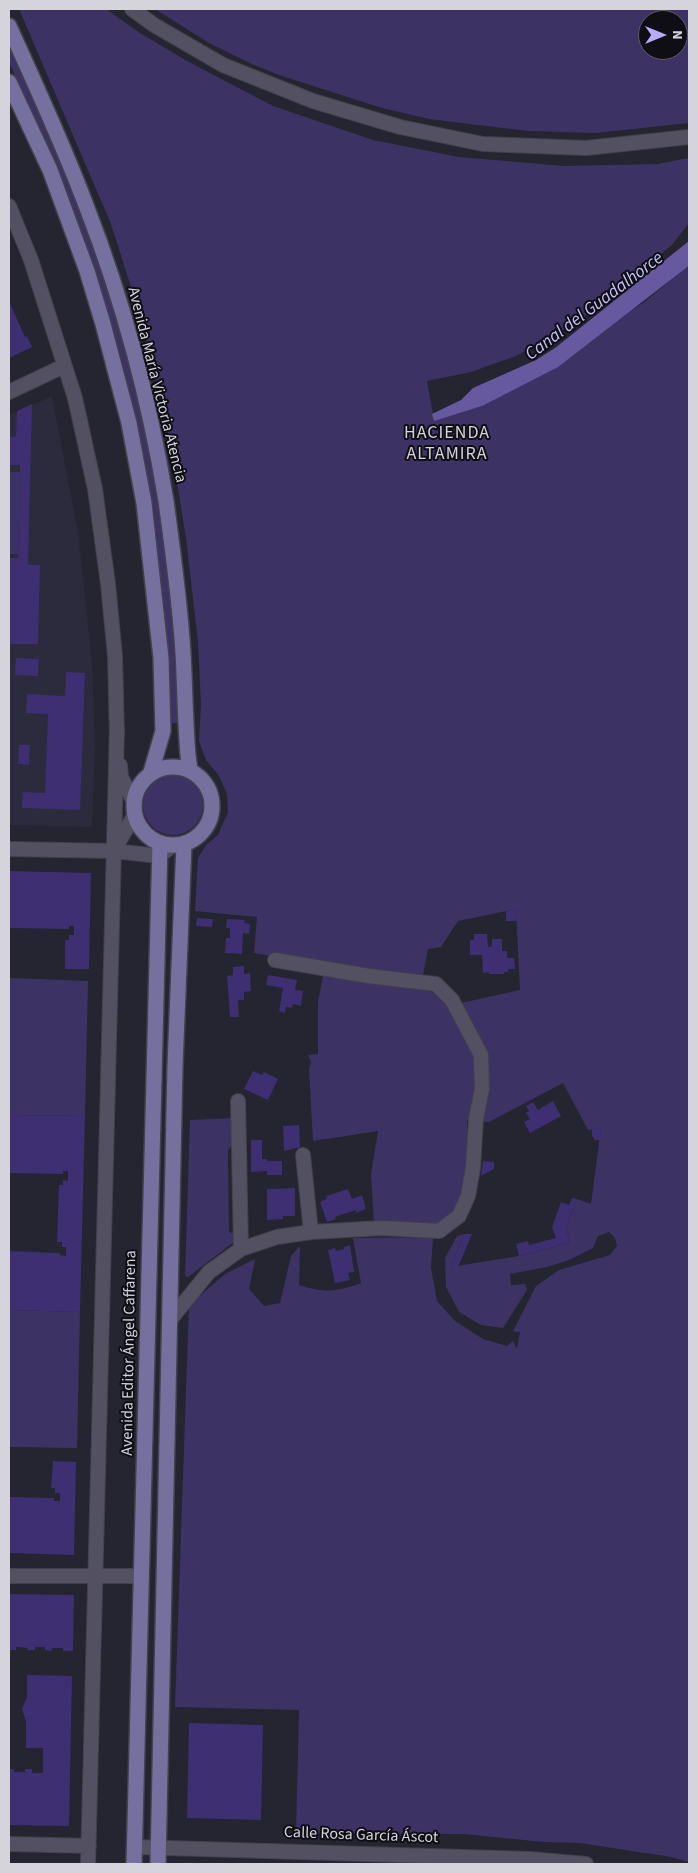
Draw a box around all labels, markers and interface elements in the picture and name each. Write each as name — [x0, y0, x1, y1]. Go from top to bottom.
north arrow — [638, 10, 688, 60]
text: N — [667, 30, 687, 40]
water label: Canal del Guadalhorce — [522, 248, 668, 366]
street label: Avenida María Victoria Atencia — [122, 285, 190, 485]
district label: HACIENDA ALTAMIRA — [403, 423, 491, 466]
street label: Avenida Editor Ángel Caffarena — [119, 1250, 141, 1456]
street label: Calle Rosa García Áscot — [284, 1824, 438, 1848]

